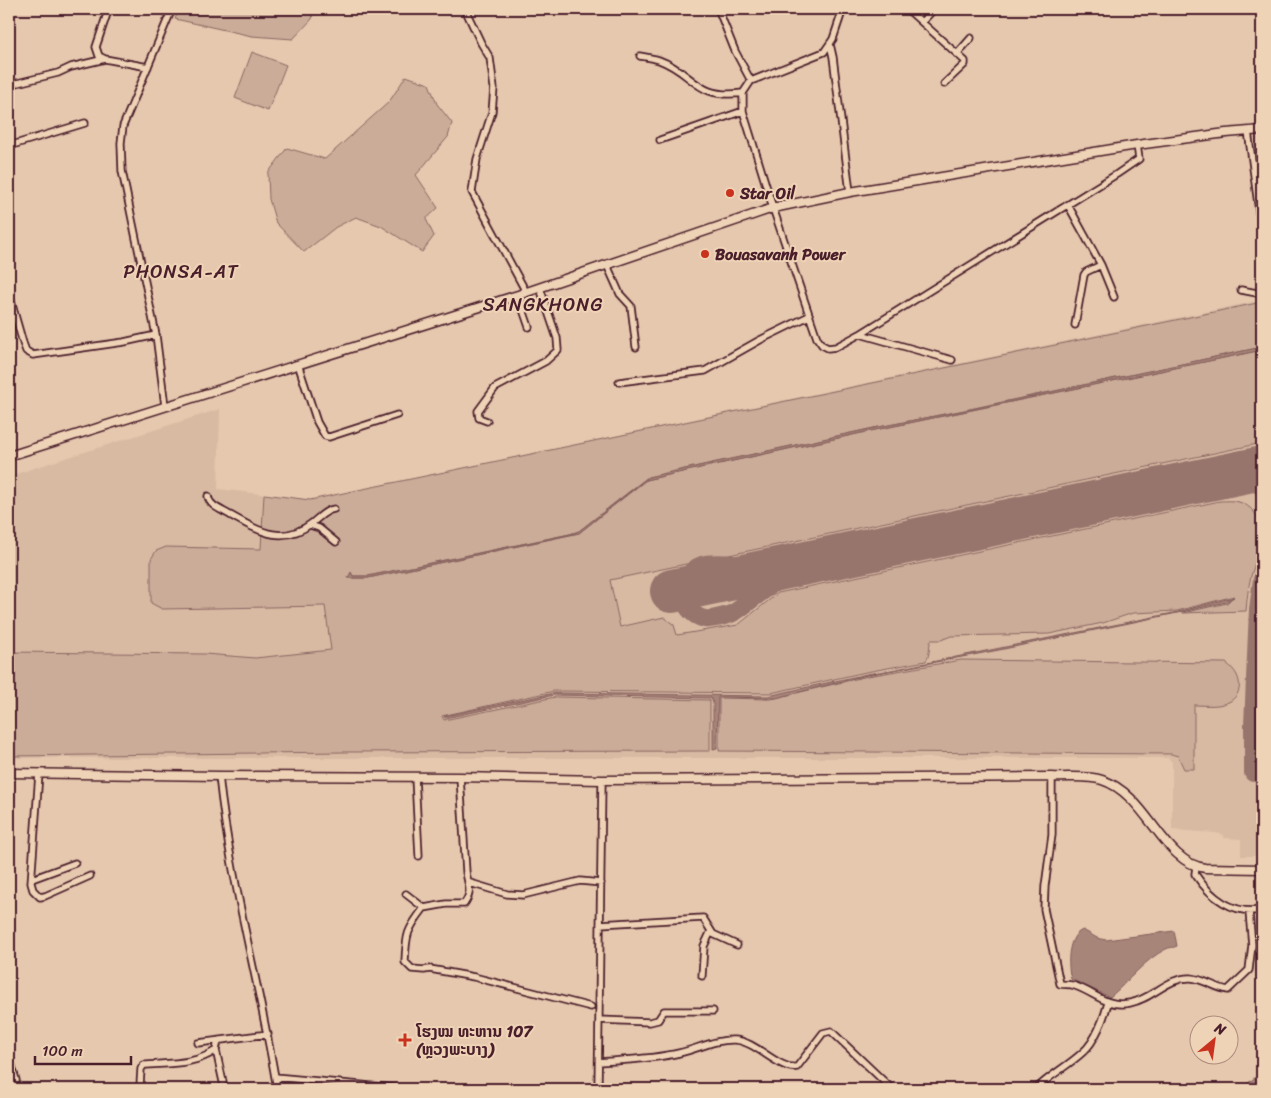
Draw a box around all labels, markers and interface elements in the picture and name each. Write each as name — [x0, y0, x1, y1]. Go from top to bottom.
place label: Star Oil — [739, 179, 797, 208]
marker: Star Oil — [724, 187, 736, 199]
place label: Bouasavanh Power — [715, 240, 847, 269]
marker: Bouasavanh Power — [699, 248, 711, 260]
district label: PHONSA-AT — [123, 255, 239, 288]
district label: SANGKHONG — [483, 288, 603, 321]
text: N — [1209, 1015, 1231, 1042]
north arrow — [1188, 1016, 1238, 1066]
place label: ໂຮງໝ ທະຫານ 107 (ຫຼວງພະບາງ) — [415, 1017, 534, 1064]
scale bar — [35, 1033, 131, 1065]
marker: ໂຮງໝ ທະຫານ 107 (ຫຼວງພະບາງ) — [398, 1033, 412, 1047]
text: 100 m — [42, 1038, 83, 1064]

